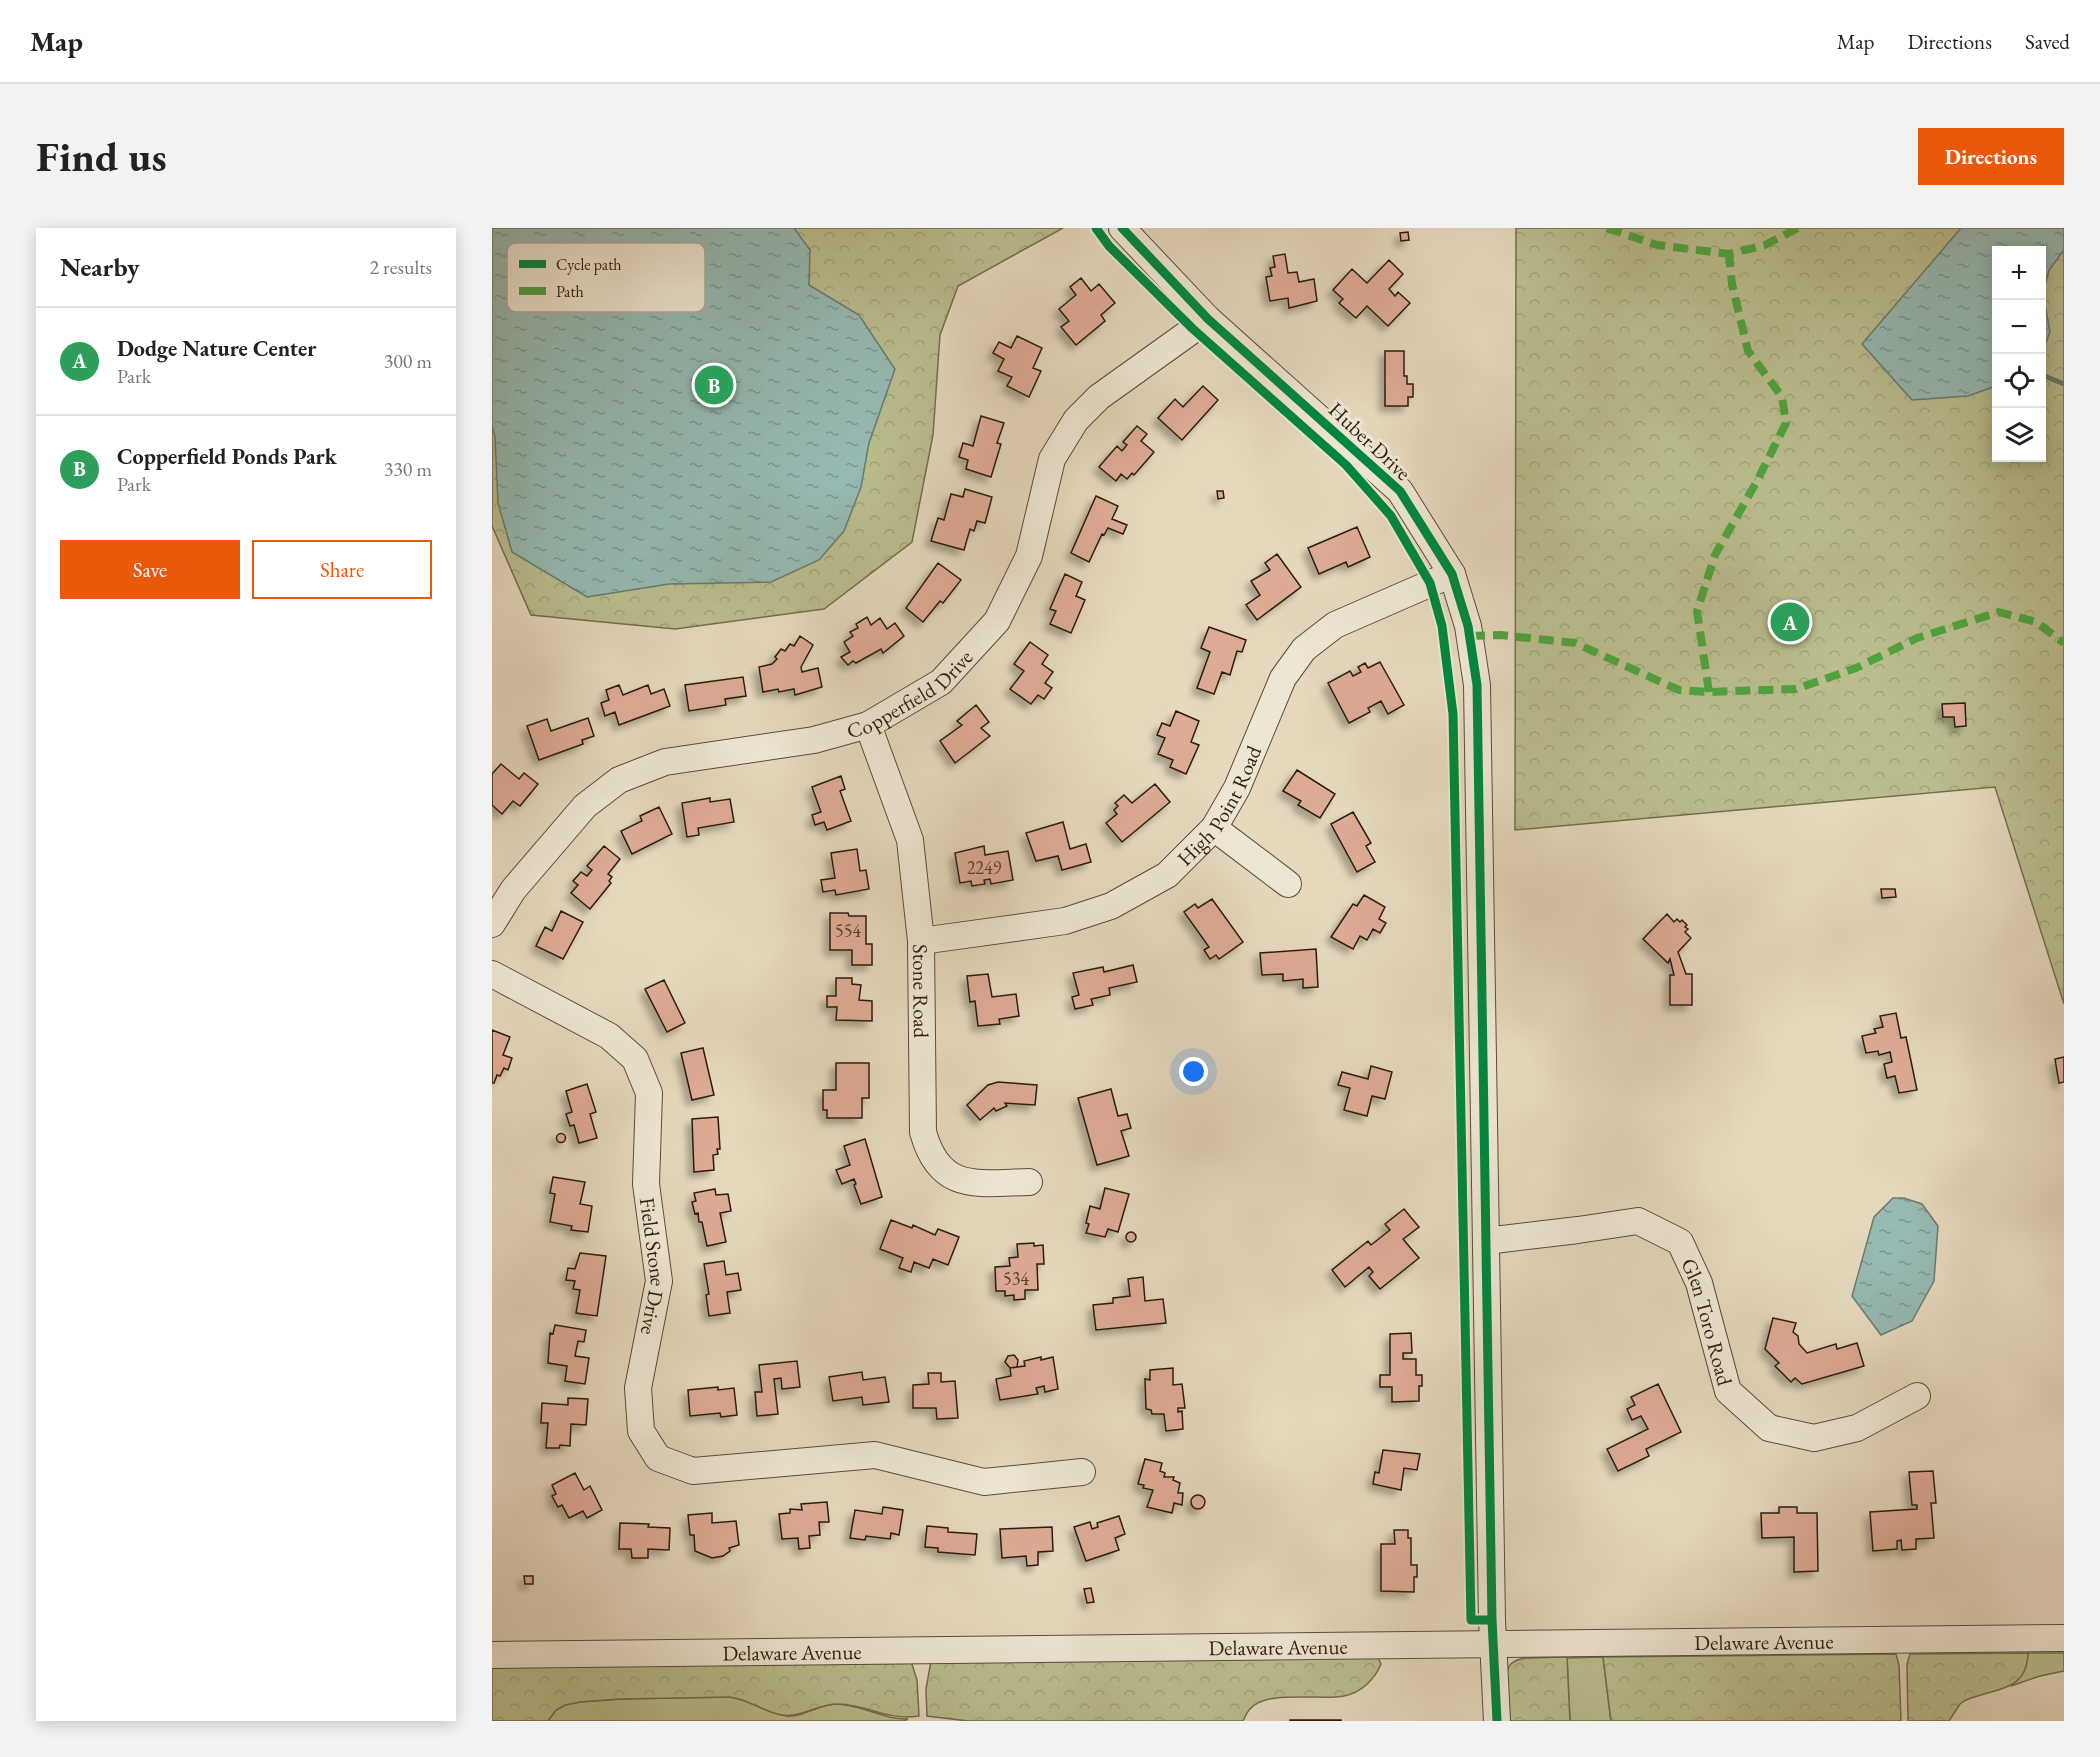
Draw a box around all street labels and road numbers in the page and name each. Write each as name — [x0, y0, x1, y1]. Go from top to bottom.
street label: Huber Drive — [1323, 396, 1417, 486]
street label: Copperfield Drive — [844, 643, 978, 744]
street label: High Point Road — [1171, 741, 1267, 871]
street label: Stone Road — [908, 944, 936, 1039]
street label: Field Stone Drive — [634, 1196, 673, 1337]
street label: Glen Toro Road — [1676, 1253, 1739, 1389]
street label: Delaware Avenue — [1694, 1627, 1834, 1655]
street label: Delaware Avenue — [1208, 1632, 1348, 1661]
street label: Delaware Avenue — [722, 1638, 862, 1666]

